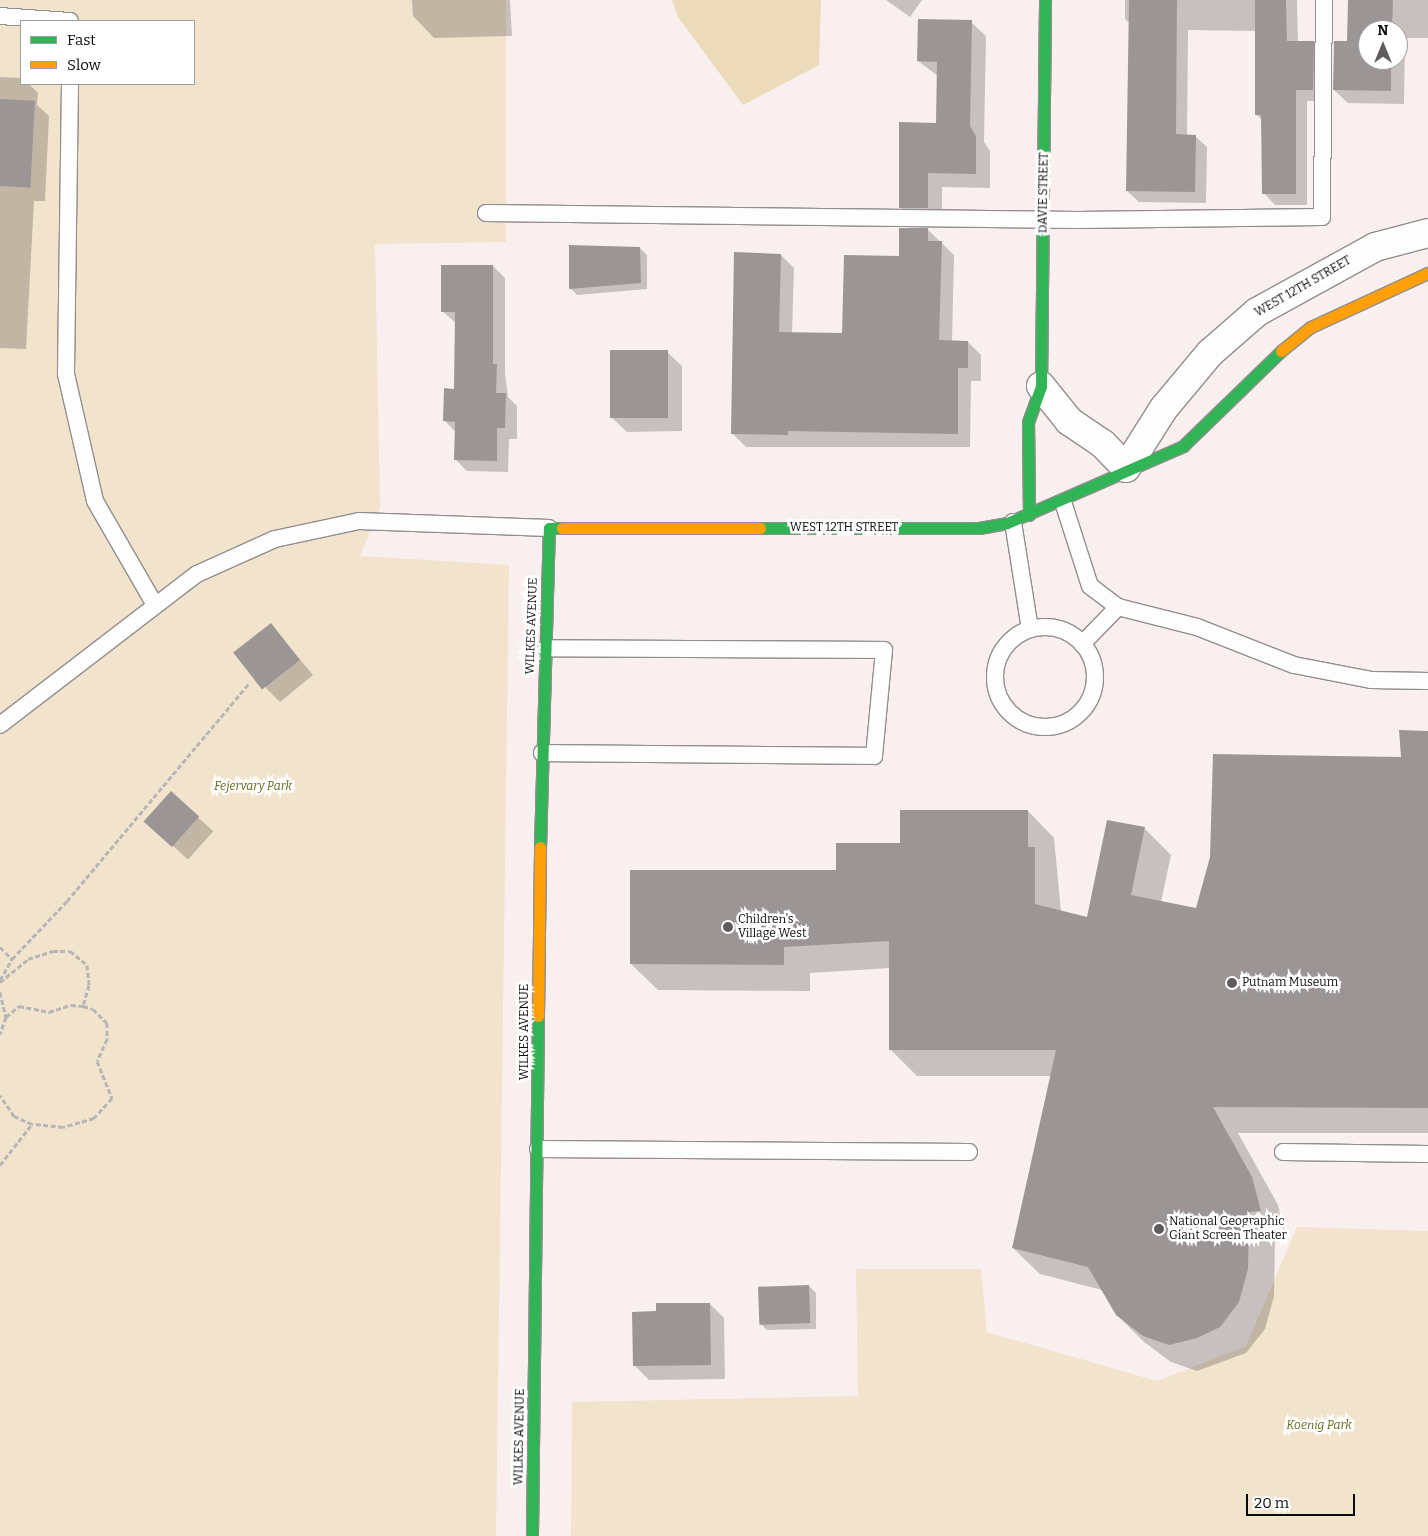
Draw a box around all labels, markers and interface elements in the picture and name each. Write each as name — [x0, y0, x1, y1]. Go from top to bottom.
legend — [20, 20, 195, 85]
north arrow — [1358, 20, 1408, 70]
text: N — [1378, 22, 1388, 39]
text: Fast — [67, 31, 96, 49]
text: Slow — [67, 56, 101, 74]
street label: DAVIE STREET — [1036, 153, 1052, 233]
street label: WEST 12TH STREET — [1252, 254, 1354, 320]
street label: WEST 12TH STREET — [790, 521, 898, 535]
street label: WILKES AVENUE — [523, 577, 541, 675]
park label: Fejervary Park — [214, 780, 292, 794]
place label: Children's Village West — [738, 913, 806, 941]
marker: Children's Village West — [722, 921, 734, 933]
place label: Putnam Museum — [1242, 976, 1338, 990]
marker: Putnam Museum — [1226, 977, 1238, 989]
street label: WILKES AVENUE — [518, 984, 532, 1080]
place label: National Geographic Giant Screen Theater — [1169, 1215, 1287, 1243]
marker: National Geographic Giant Screen Theater — [1153, 1223, 1165, 1235]
street label: WILKES AVENUE — [512, 1389, 528, 1485]
park label: Koenig Park — [1286, 1419, 1352, 1433]
scale bar — [1248, 1484, 1357, 1516]
text: 20 m — [1254, 1494, 1289, 1512]

